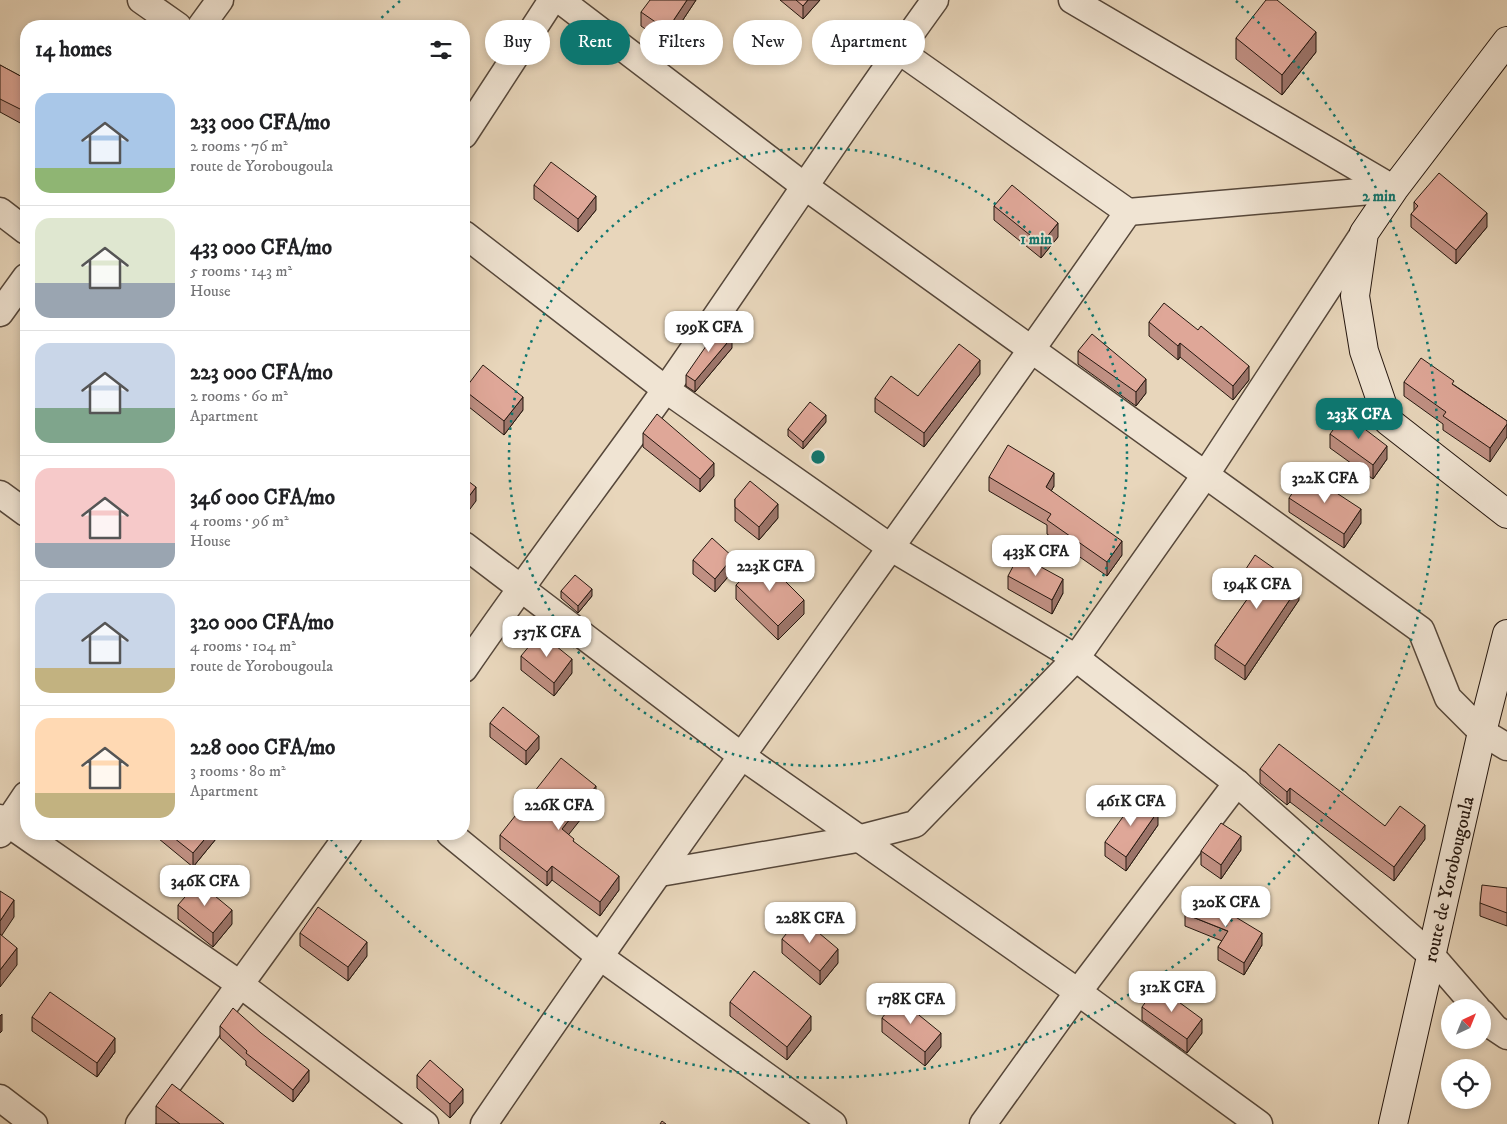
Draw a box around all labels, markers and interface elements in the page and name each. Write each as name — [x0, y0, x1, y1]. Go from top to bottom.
chip: Buy — [485, 20, 550, 65]
chip: Rent — [560, 20, 630, 65]
chip: Filters — [640, 20, 723, 65]
chip: New — [733, 20, 802, 65]
chip: Apartment — [812, 20, 925, 65]
icon: filters — [427, 36, 455, 64]
text: 14 homes — [35, 37, 112, 63]
text: 233 000 CFA/mo — [190, 110, 330, 136]
icon: home — [75, 113, 135, 173]
text: 2 rooms · 76 m² — [190, 136, 288, 156]
text: route de Yorobougoula — [190, 156, 333, 176]
text: 2 min — [1362, 187, 1396, 206]
text: 1 min — [1020, 230, 1052, 249]
text: 433 000 CFA/mo — [190, 235, 332, 261]
icon: home — [75, 238, 135, 298]
text: 5 rooms · 143 m² — [190, 261, 292, 281]
text: House — [190, 281, 231, 301]
pin: 199K CFA — [657, 310, 761, 353]
text: 199K CFA — [676, 317, 742, 337]
text: 223 000 CFA/mo — [190, 360, 333, 386]
icon: home — [75, 363, 135, 423]
text: 2 rooms · 60 m² — [190, 386, 288, 406]
pin: 233K CFA — [1307, 398, 1411, 440]
text: 233K CFA — [1327, 404, 1391, 424]
text: Apartment — [190, 406, 258, 426]
centre of rings — [809, 448, 827, 466]
pin: 322K CFA — [1273, 462, 1377, 504]
text: 322K CFA — [1292, 468, 1358, 488]
text: 346 000 CFA/mo — [190, 485, 335, 511]
icon: home — [75, 488, 135, 548]
text: 4 rooms · 96 m² — [190, 511, 289, 531]
text: House — [190, 531, 231, 551]
pin: 433K CFA — [984, 534, 1088, 577]
text: 433K CFA — [1003, 541, 1069, 561]
pin: 223K CFA — [718, 550, 822, 592]
text: 223K CFA — [737, 556, 803, 576]
pin: 194K CFA — [1205, 568, 1309, 610]
text: 194K CFA — [1223, 574, 1291, 594]
text: 320 000 CFA/mo — [190, 610, 334, 636]
icon: home — [75, 613, 135, 673]
pin: 537K CFA — [495, 616, 599, 658]
text: 537K CFA — [513, 622, 581, 642]
text: 4 rooms · 104 m² — [190, 636, 296, 656]
text: route de Yorobougoula — [190, 656, 333, 676]
text: 228 000 CFA/mo — [190, 735, 335, 761]
icon: home — [75, 738, 135, 798]
text: 3 rooms · 80 m² — [190, 761, 286, 781]
text: Apartment — [190, 781, 258, 801]
pin: 461K CFA — [1079, 784, 1183, 827]
pin: 226K CFA — [507, 788, 611, 831]
text: 461K CFA — [1097, 791, 1165, 811]
street label: route de Yorobougoula — [1419, 794, 1480, 965]
text: 226K CFA — [525, 795, 593, 815]
pin: 346K CFA — [153, 864, 257, 907]
text: 346K CFA — [171, 871, 239, 891]
pin: 320K CFA — [1174, 886, 1278, 928]
text: 320K CFA — [1192, 892, 1260, 912]
pin: 228K CFA — [758, 902, 862, 944]
text: 228K CFA — [776, 908, 844, 928]
pin: 312K CFA — [1120, 970, 1224, 1013]
text: 312K CFA — [1140, 977, 1204, 997]
pin: 178K CFA — [859, 982, 963, 1025]
text: 178K CFA — [877, 989, 945, 1009]
north arrow — [1441, 999, 1491, 1049]
map controls — [1441, 999, 1491, 1109]
button: locate — [1441, 1059, 1491, 1109]

